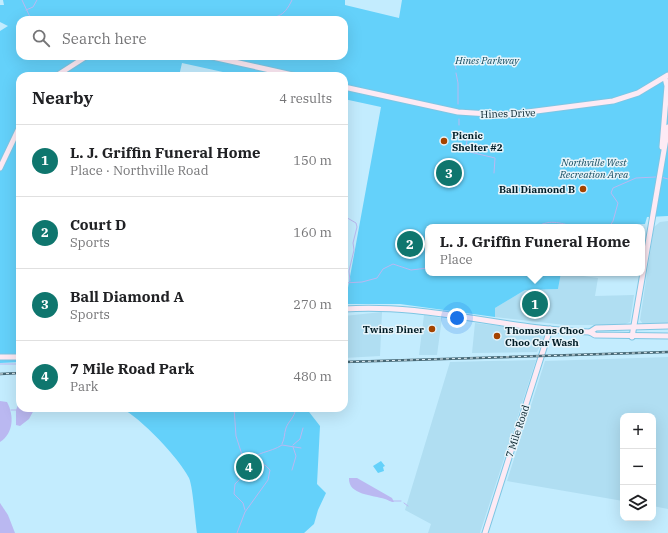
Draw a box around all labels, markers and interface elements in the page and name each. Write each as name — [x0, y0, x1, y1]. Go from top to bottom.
search box — [16, 16, 348, 60]
icon: search — [30, 27, 52, 49]
text: Search here — [62, 29, 147, 48]
park label: Hines Parkway — [454, 54, 520, 67]
text: Nearby — [32, 87, 93, 109]
text: 4 results — [279, 90, 332, 107]
street label: Hines Drive — [480, 106, 536, 121]
place label: Picnic Shelter #2 — [452, 129, 503, 154]
marker: Picnic Shelter #2 — [439, 136, 449, 146]
text: L. J. Griffin Funeral Home — [70, 143, 260, 162]
text: 1 — [41, 152, 49, 169]
text: 150 m — [293, 152, 332, 169]
park label: Northville West Recreation Area — [559, 156, 629, 181]
pin: 3 — [436, 158, 462, 188]
text: Place · Northville Road — [70, 162, 209, 179]
place label: Ball Diamond B — [499, 183, 575, 196]
marker: Ball Diamond B — [578, 184, 588, 194]
text: Court D — [70, 215, 126, 234]
text: 2 — [41, 224, 49, 241]
text: 160 m — [293, 224, 332, 241]
popup — [425, 224, 645, 276]
pin: 2 — [397, 229, 423, 259]
text: L. J. Griffin Funeral Home — [440, 232, 630, 251]
text: Sports — [70, 234, 110, 251]
text: Place — [440, 251, 472, 268]
text: Ball Diamond A — [70, 287, 184, 306]
pin: 1 — [522, 289, 548, 319]
text: 3 — [41, 296, 49, 313]
text: 270 m — [293, 296, 332, 313]
text: Sports — [70, 306, 110, 323]
your location — [447, 308, 467, 328]
place label: Twins Diner — [363, 323, 424, 336]
marker: Twins Diner — [427, 324, 437, 334]
place label: Thomsons Choo Choo Car Wash — [505, 324, 584, 349]
marker: Thomsons Choo Choo Car Wash — [492, 331, 502, 341]
text: 7 Mile Road Park — [70, 359, 194, 378]
text: 4 — [41, 368, 49, 385]
text: 480 m — [293, 368, 332, 385]
text: Park — [70, 378, 98, 395]
street label: 7 Mile Road — [503, 403, 532, 459]
map controls — [620, 413, 656, 521]
button: + — [620, 413, 656, 449]
button: − — [620, 449, 656, 485]
pin: 4 — [236, 452, 262, 482]
button: layers — [620, 485, 656, 521]

